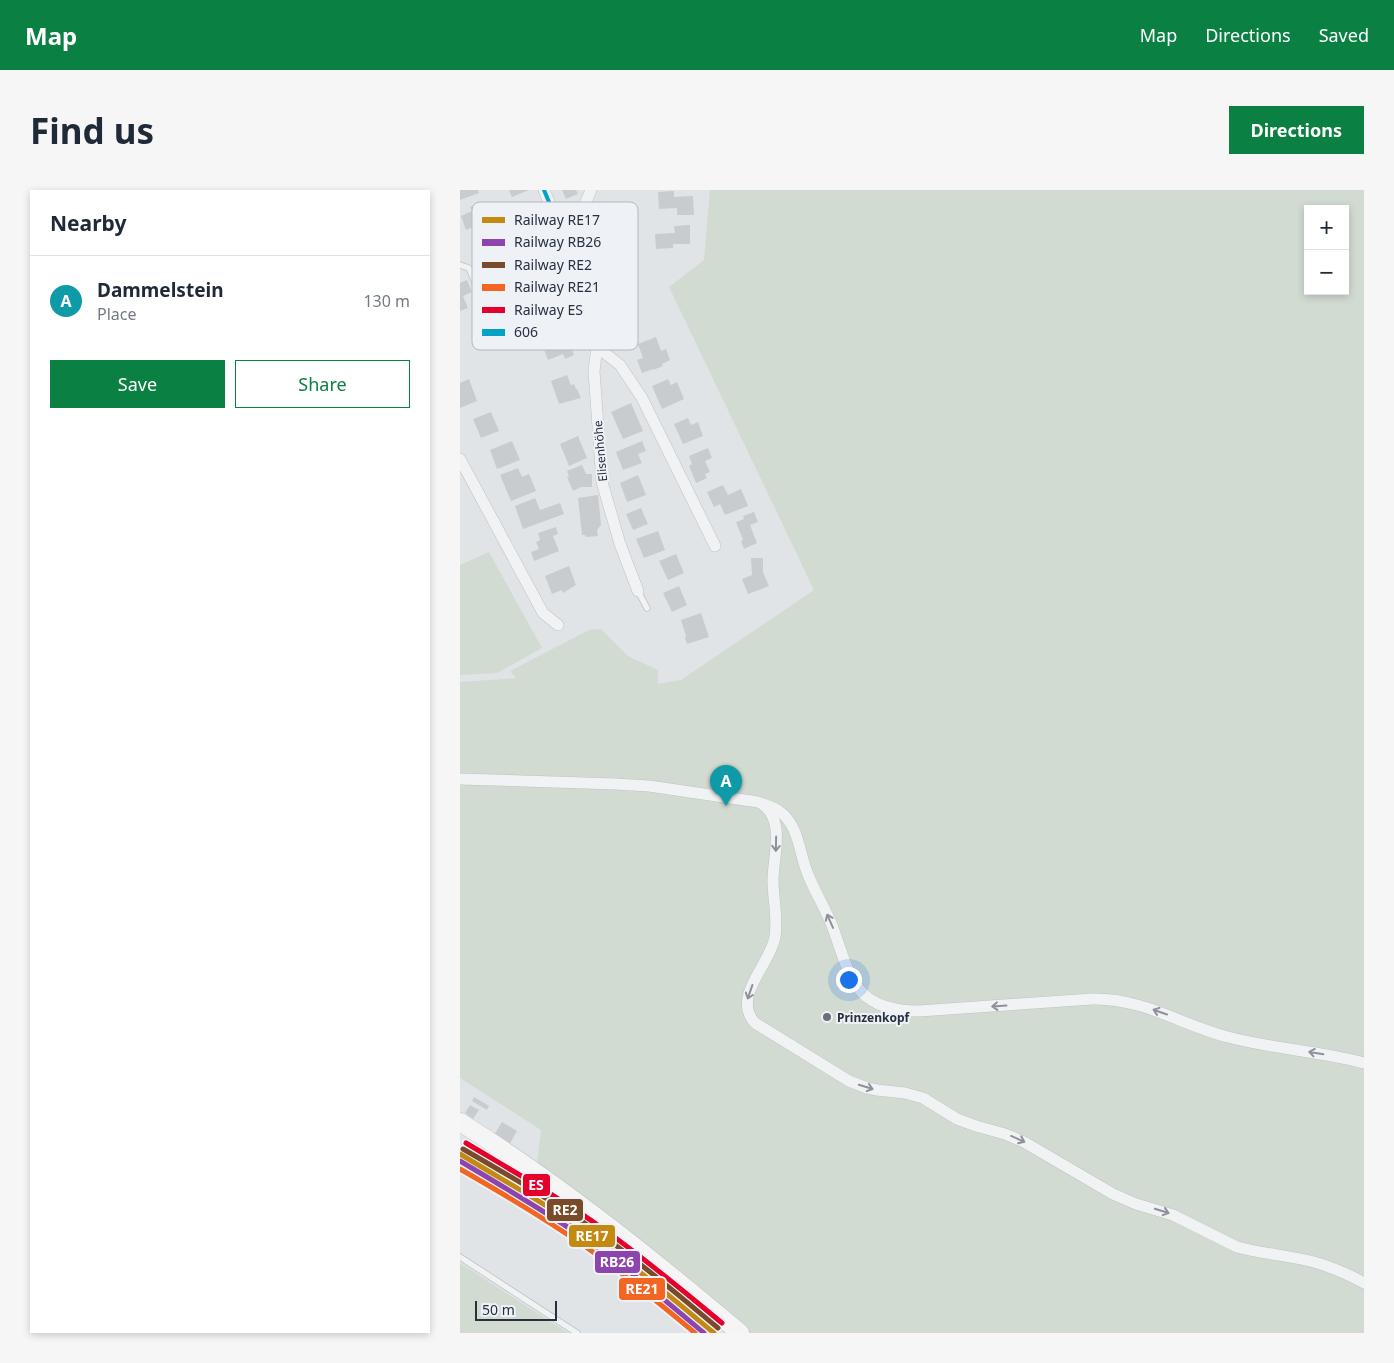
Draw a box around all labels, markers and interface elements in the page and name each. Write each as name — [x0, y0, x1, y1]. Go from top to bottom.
text: Map — [25, 19, 77, 52]
text: Map — [1140, 23, 1177, 47]
text: Directions — [1205, 23, 1291, 47]
text: Saved — [1319, 23, 1369, 47]
button: Directions — [1229, 106, 1364, 154]
text: Find us — [30, 107, 154, 154]
legend — [472, 202, 638, 350]
map controls — [1304, 205, 1349, 295]
button: + — [1304, 205, 1349, 250]
text: Nearby — [50, 209, 126, 237]
text: Railway RE17 — [514, 210, 600, 229]
text: Railway RB26 — [514, 232, 601, 251]
button: − — [1304, 250, 1349, 295]
text: Railway RE2 — [514, 255, 592, 274]
text: Dammelstein — [97, 277, 224, 303]
text: Railway RE21 — [514, 277, 600, 296]
text: A — [60, 290, 72, 312]
text: 130 m — [363, 290, 410, 312]
text: Railway ES — [514, 300, 583, 319]
text: Place — [97, 303, 137, 325]
text: 606 — [514, 322, 538, 341]
button: Save — [50, 360, 225, 408]
button: Share — [235, 360, 410, 408]
street label: Elisenhöhe — [589, 419, 611, 482]
pin: A — [710, 765, 742, 806]
one-way arrow — [771, 836, 781, 852]
one-way arrow — [824, 914, 834, 929]
your location — [836, 967, 862, 993]
one-way arrow — [745, 984, 754, 1000]
one-way arrow — [991, 1001, 1007, 1010]
one-way arrow — [1153, 1007, 1168, 1016]
place label: Prinzenkopf — [837, 1009, 911, 1026]
marker: Prinzenkopf — [821, 1011, 833, 1023]
one-way arrow — [1309, 1048, 1325, 1058]
one-way arrow — [858, 1083, 874, 1093]
one-way arrow — [1010, 1135, 1025, 1145]
line badge: ES — [522, 1173, 551, 1197]
text: ES — [528, 1175, 544, 1194]
line badge: RE2 — [546, 1198, 584, 1222]
text: RE2 — [552, 1200, 578, 1219]
one-way arrow — [1154, 1207, 1170, 1217]
line badge: RE17 — [568, 1224, 616, 1248]
text: RE17 — [575, 1226, 609, 1245]
line badge: RB26 — [594, 1250, 641, 1274]
text: RB26 — [600, 1252, 634, 1271]
line badge: RE21 — [618, 1277, 666, 1301]
text: RE21 — [625, 1279, 659, 1298]
scale bar — [475, 1298, 558, 1321]
text: 50 m — [482, 1300, 515, 1319]

